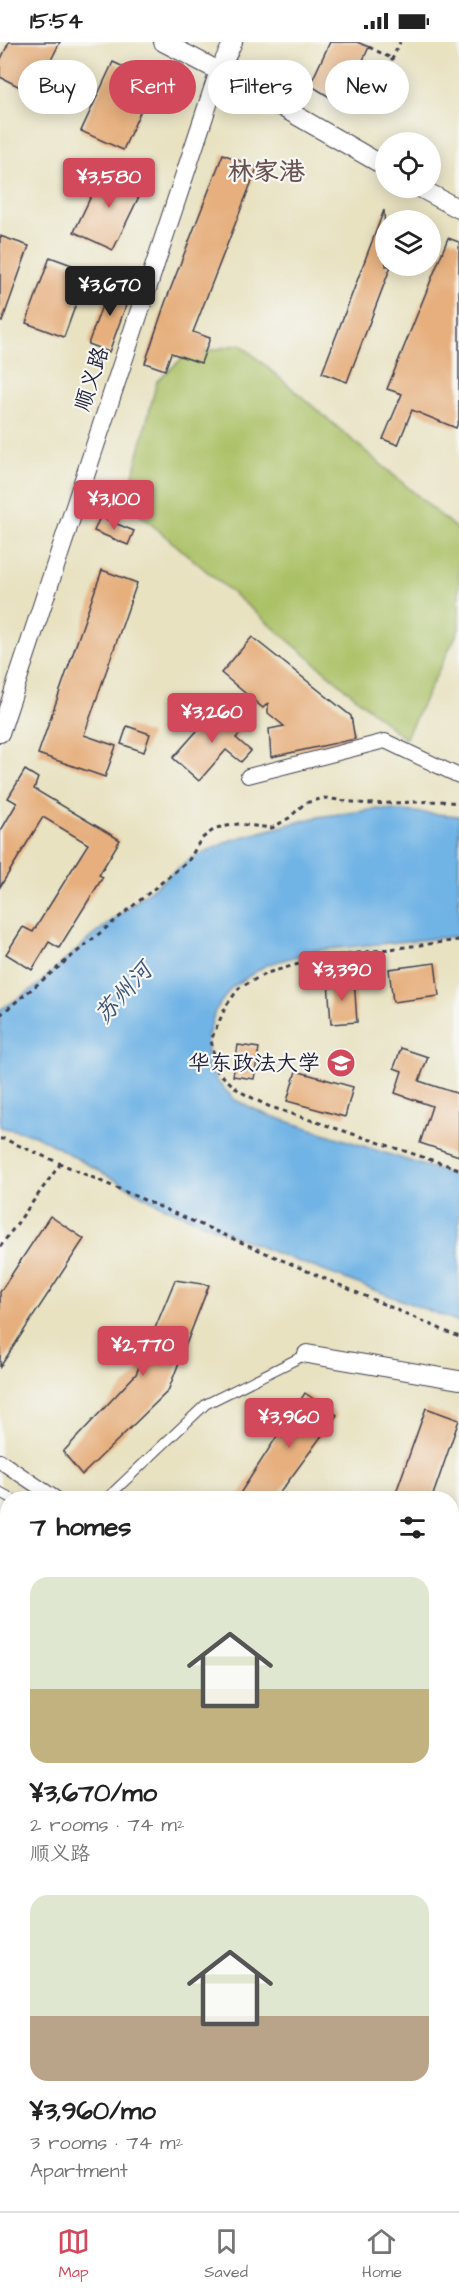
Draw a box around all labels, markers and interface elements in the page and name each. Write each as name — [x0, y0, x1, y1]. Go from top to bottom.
text: 15:54 — [30, 6, 83, 37]
chip: Buy — [18, 60, 97, 114]
chip: Rent — [109, 60, 196, 114]
chip: Filters — [208, 60, 313, 114]
chip: New — [325, 60, 409, 114]
map controls — [375, 132, 441, 276]
button: locate — [375, 132, 441, 198]
district label: 林家港 — [227, 154, 305, 190]
pin: ¥3,580 — [60, 158, 158, 209]
text: ¥3,580 — [77, 163, 141, 191]
button: layers — [375, 210, 441, 276]
pin: ¥3,670 — [61, 266, 159, 317]
text: ¥3,670 — [79, 271, 141, 299]
street label: 顺义路 — [67, 343, 117, 415]
pin: ¥3,100 — [65, 480, 163, 531]
text: ¥3,100 — [88, 485, 140, 513]
pin: ¥3,260 — [163, 693, 261, 744]
text: ¥3,260 — [181, 698, 243, 726]
pin: ¥3,390 — [293, 951, 391, 1002]
water label: 苏州河 — [87, 952, 163, 1031]
text: ¥3,390 — [313, 956, 371, 984]
school or university icon: 华东政法大学 — [325, 1047, 357, 1079]
place label: 华东政法大学 — [188, 1048, 320, 1079]
pin: ¥2,770 — [94, 1326, 192, 1377]
text: ¥2,770 — [112, 1331, 174, 1359]
pin: ¥3,960 — [240, 1398, 338, 1449]
text: ¥3,960 — [259, 1403, 319, 1431]
text: 7 homes — [30, 1509, 131, 1545]
icon: filters — [396, 1511, 429, 1544]
icon: home — [176, 1616, 284, 1724]
text: ¥3,670/mo — [30, 1775, 157, 1811]
text: 2 rooms · 74 m² — [30, 1811, 184, 1839]
text: 顺义路 — [30, 1840, 90, 1868]
icon: home — [176, 1934, 284, 2042]
text: ¥3,960/mo — [30, 2093, 156, 2129]
text: 3 rooms · 74 m² — [30, 2129, 183, 2157]
text: Apartment — [30, 2157, 128, 2185]
tab: Map — [57, 2225, 90, 2283]
tab: Saved — [204, 2225, 248, 2283]
tab: Home — [362, 2225, 402, 2283]

